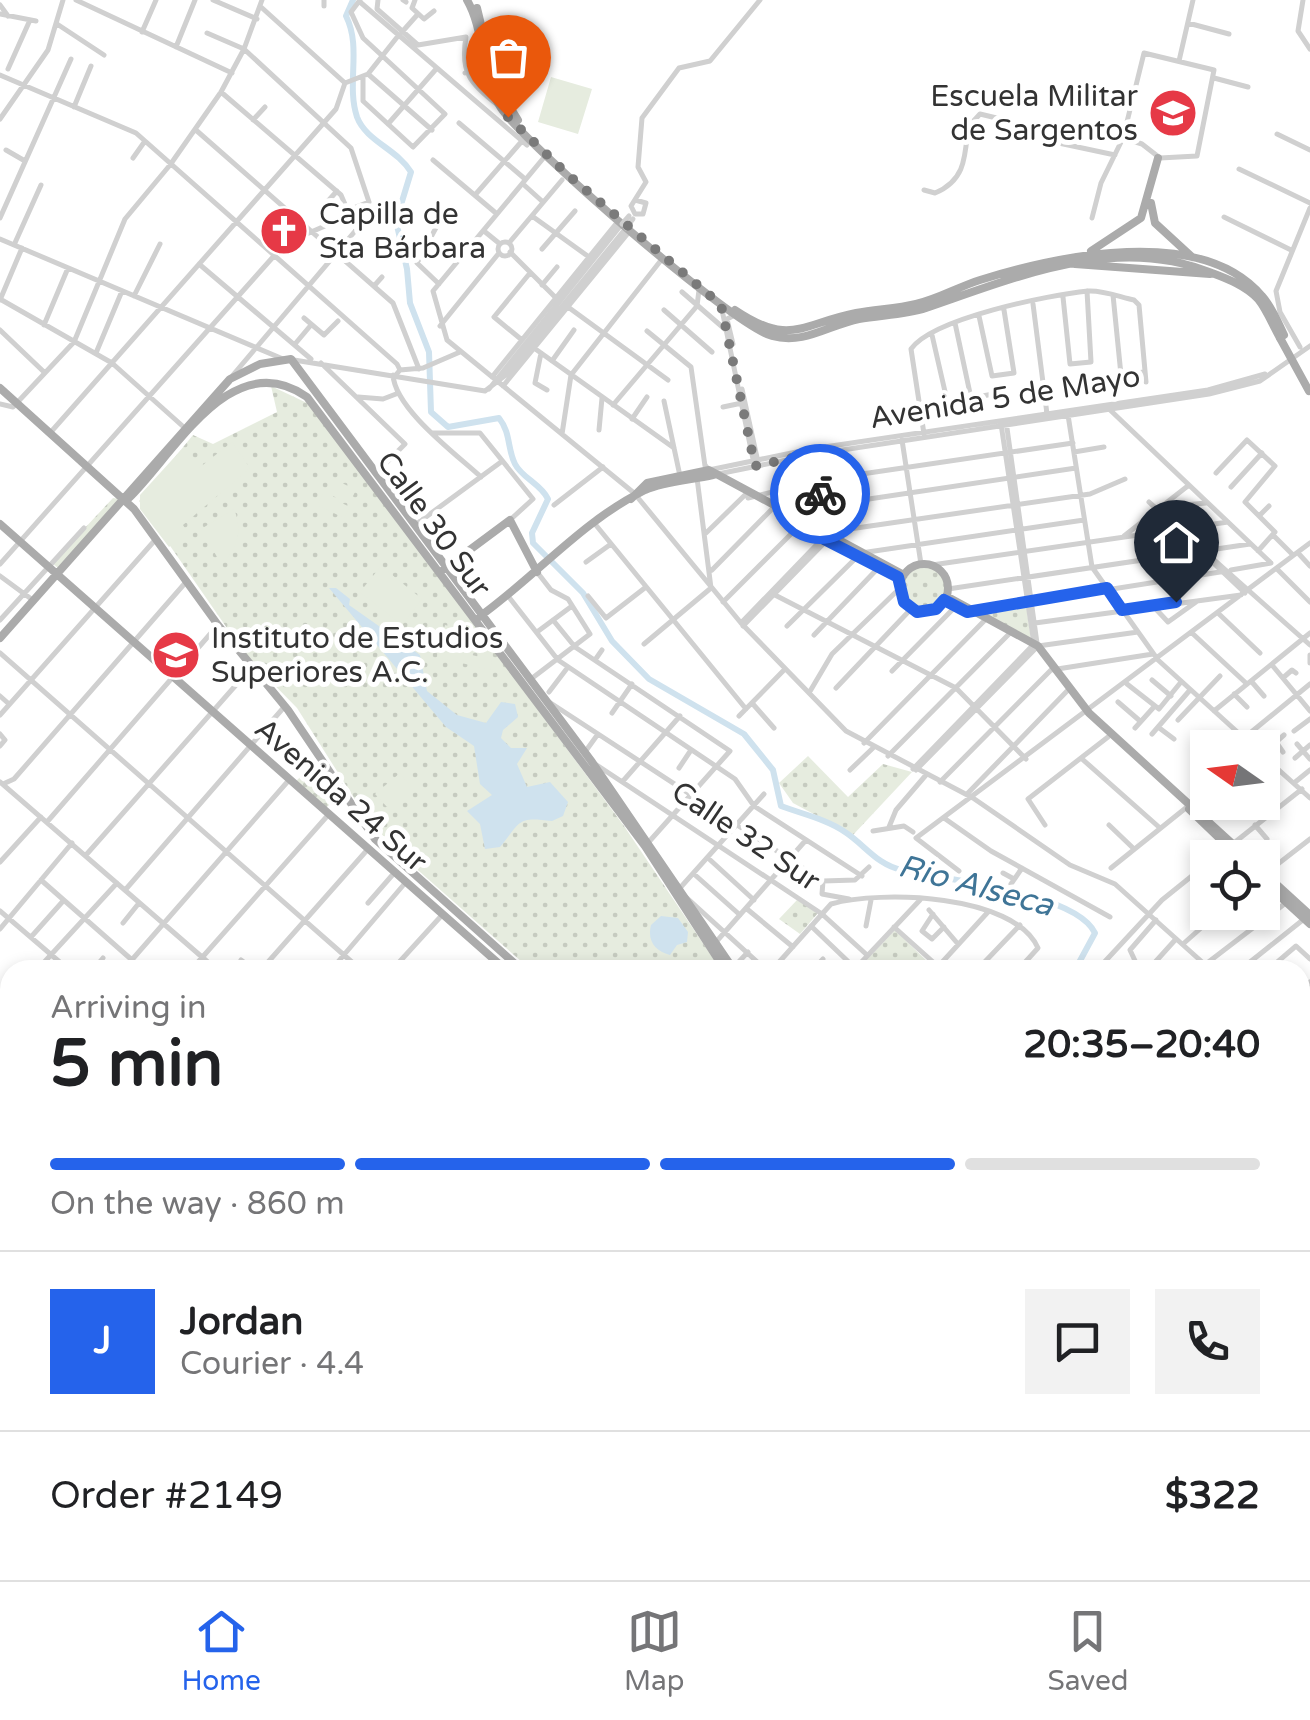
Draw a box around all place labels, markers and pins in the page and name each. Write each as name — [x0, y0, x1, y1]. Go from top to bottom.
pin — [466, 15, 551, 118]
place label: Escuela Militar de Sargentos — [930, 78, 1138, 149]
school or university icon: Escuela Militar de Sargentos — [1147, 87, 1199, 139]
place label: Capilla de Sta Bárbara — [319, 196, 486, 267]
church icon: Capilla de Sta Bárbara — [258, 205, 310, 257]
pin — [1134, 500, 1219, 603]
place label: Instituto de Estudios Superiores A.C. — [211, 620, 503, 691]
school or university icon: Instituto de Estudios Superiores A.C. — [150, 629, 202, 681]

